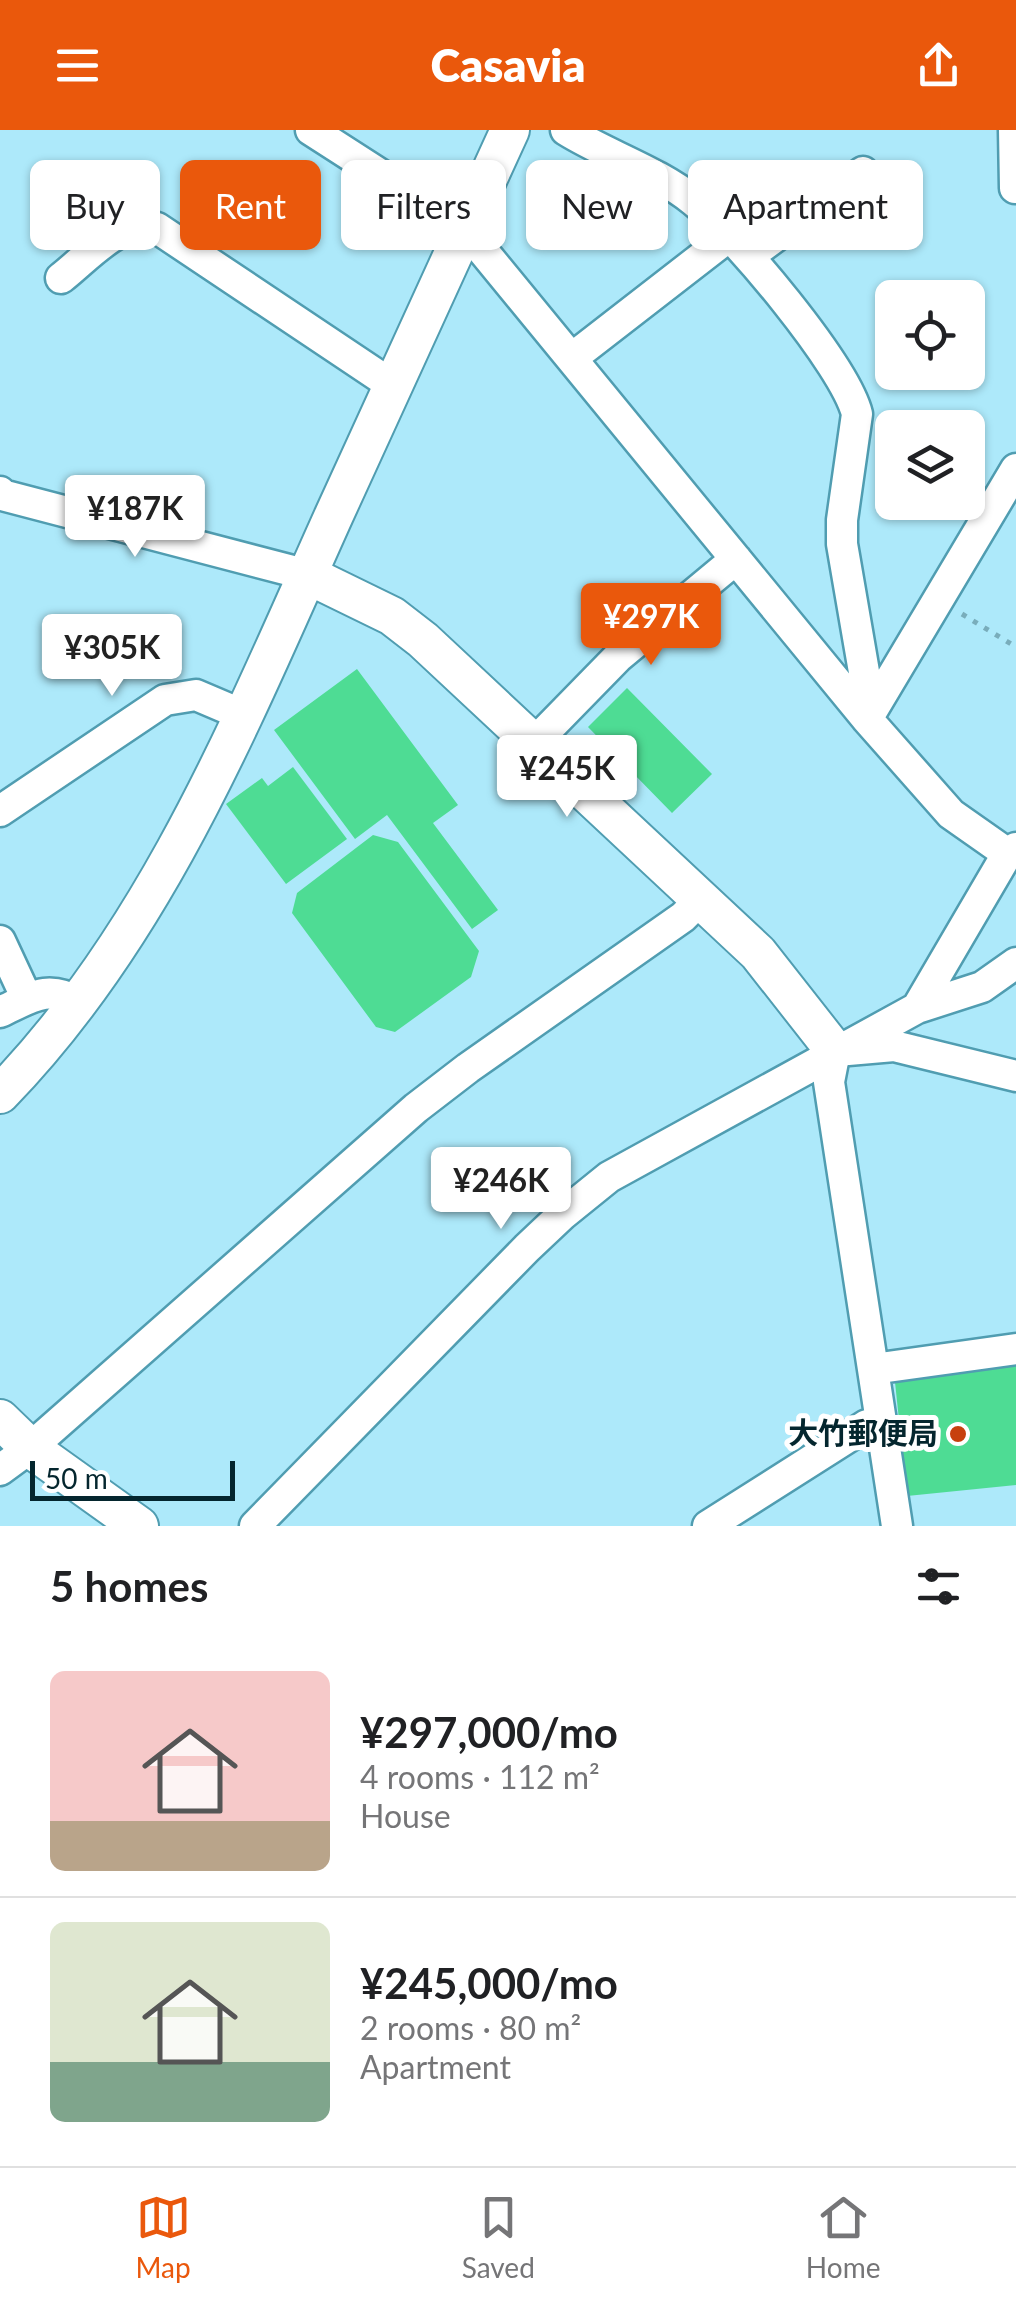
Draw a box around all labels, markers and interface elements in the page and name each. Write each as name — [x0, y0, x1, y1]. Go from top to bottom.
icon: menu — [50, 38, 105, 93]
text: Casavia — [430, 38, 586, 92]
icon: share — [911, 38, 966, 93]
chip: Buy — [30, 160, 160, 250]
chip: Rent — [180, 160, 321, 250]
chip: Filters — [341, 160, 506, 250]
chip: New — [526, 160, 668, 250]
chip: Apartment — [688, 160, 923, 250]
map controls — [875, 280, 985, 520]
button: locate — [875, 280, 985, 390]
button: layers — [875, 410, 985, 520]
pin: ¥187K — [65, 475, 205, 560]
text: ¥187K — [87, 488, 183, 527]
pin: ¥297K — [581, 583, 721, 668]
text: ¥297K — [603, 596, 699, 635]
pin: ¥305K — [42, 614, 182, 699]
text: ¥305K — [64, 627, 160, 666]
pin: ¥245K — [497, 735, 637, 820]
text: ¥245K — [519, 748, 615, 787]
pin: ¥246K — [431, 1147, 571, 1232]
text: ¥246K — [453, 1160, 549, 1199]
place label: 大竹郵便局 — [788, 1414, 938, 1450]
marker: 大竹郵便局 — [947, 1423, 969, 1445]
scale bar — [30, 1456, 235, 1500]
text: 50 m — [45, 1461, 108, 1495]
icon: filters — [911, 1559, 966, 1614]
text: 5 homes — [50, 1561, 208, 1611]
text: ¥297,000/mo — [360, 1707, 618, 1757]
icon: home — [130, 1711, 250, 1831]
text: 4 rooms · 112 m² — [360, 1757, 600, 1796]
text: House — [360, 1796, 451, 1835]
text: ¥245,000/mo — [360, 1958, 618, 2008]
icon: home — [130, 1962, 250, 2082]
text: 2 rooms · 80 m² — [360, 2008, 581, 2047]
text: Apartment — [360, 2047, 511, 2086]
tab: Map — [136, 2190, 191, 2284]
tab: Saved — [462, 2190, 535, 2284]
tab: Home — [806, 2190, 880, 2284]

